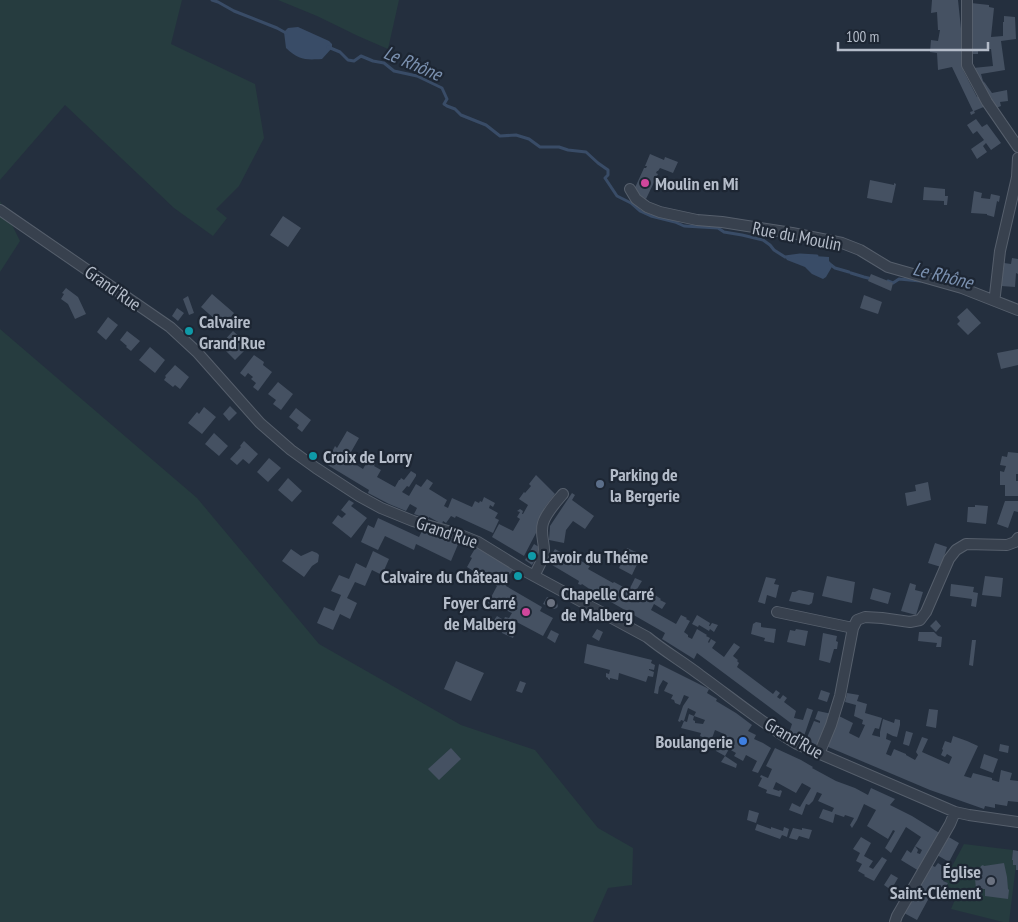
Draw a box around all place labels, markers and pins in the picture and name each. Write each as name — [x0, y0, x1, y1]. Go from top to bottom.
place label: Moulin en Mi — [655, 172, 739, 195]
marker: Moulin en Mi — [639, 177, 651, 189]
place label: Calvaire Grand'Rue — [199, 310, 266, 354]
marker: Calvaire Grand'Rue — [183, 325, 195, 337]
place label: Croix de Lorry — [323, 445, 413, 468]
marker: Croix de Lorry — [307, 450, 319, 462]
place label: Parking de la Bergerie — [610, 463, 680, 507]
marker: Parking de la Bergerie — [594, 478, 606, 490]
place label: Lavoir du Théme — [542, 545, 649, 568]
marker: Lavoir du Théme — [526, 550, 538, 562]
place label: Calvaire du Château — [381, 565, 508, 588]
marker: Calvaire du Château — [512, 570, 524, 582]
place label: Chapelle Carré de Malberg — [561, 582, 654, 626]
place label: Foyer Carré de Malberg — [443, 591, 516, 635]
marker: Chapelle Carré de Malberg — [545, 597, 557, 609]
marker: Foyer Carré de Malberg — [520, 606, 532, 618]
place label: Boulangerie — [656, 730, 733, 753]
marker: Boulangerie — [737, 735, 749, 747]
place label: Église Saint-Clément — [890, 860, 982, 904]
marker: Église Saint-Clément — [985, 875, 997, 887]

